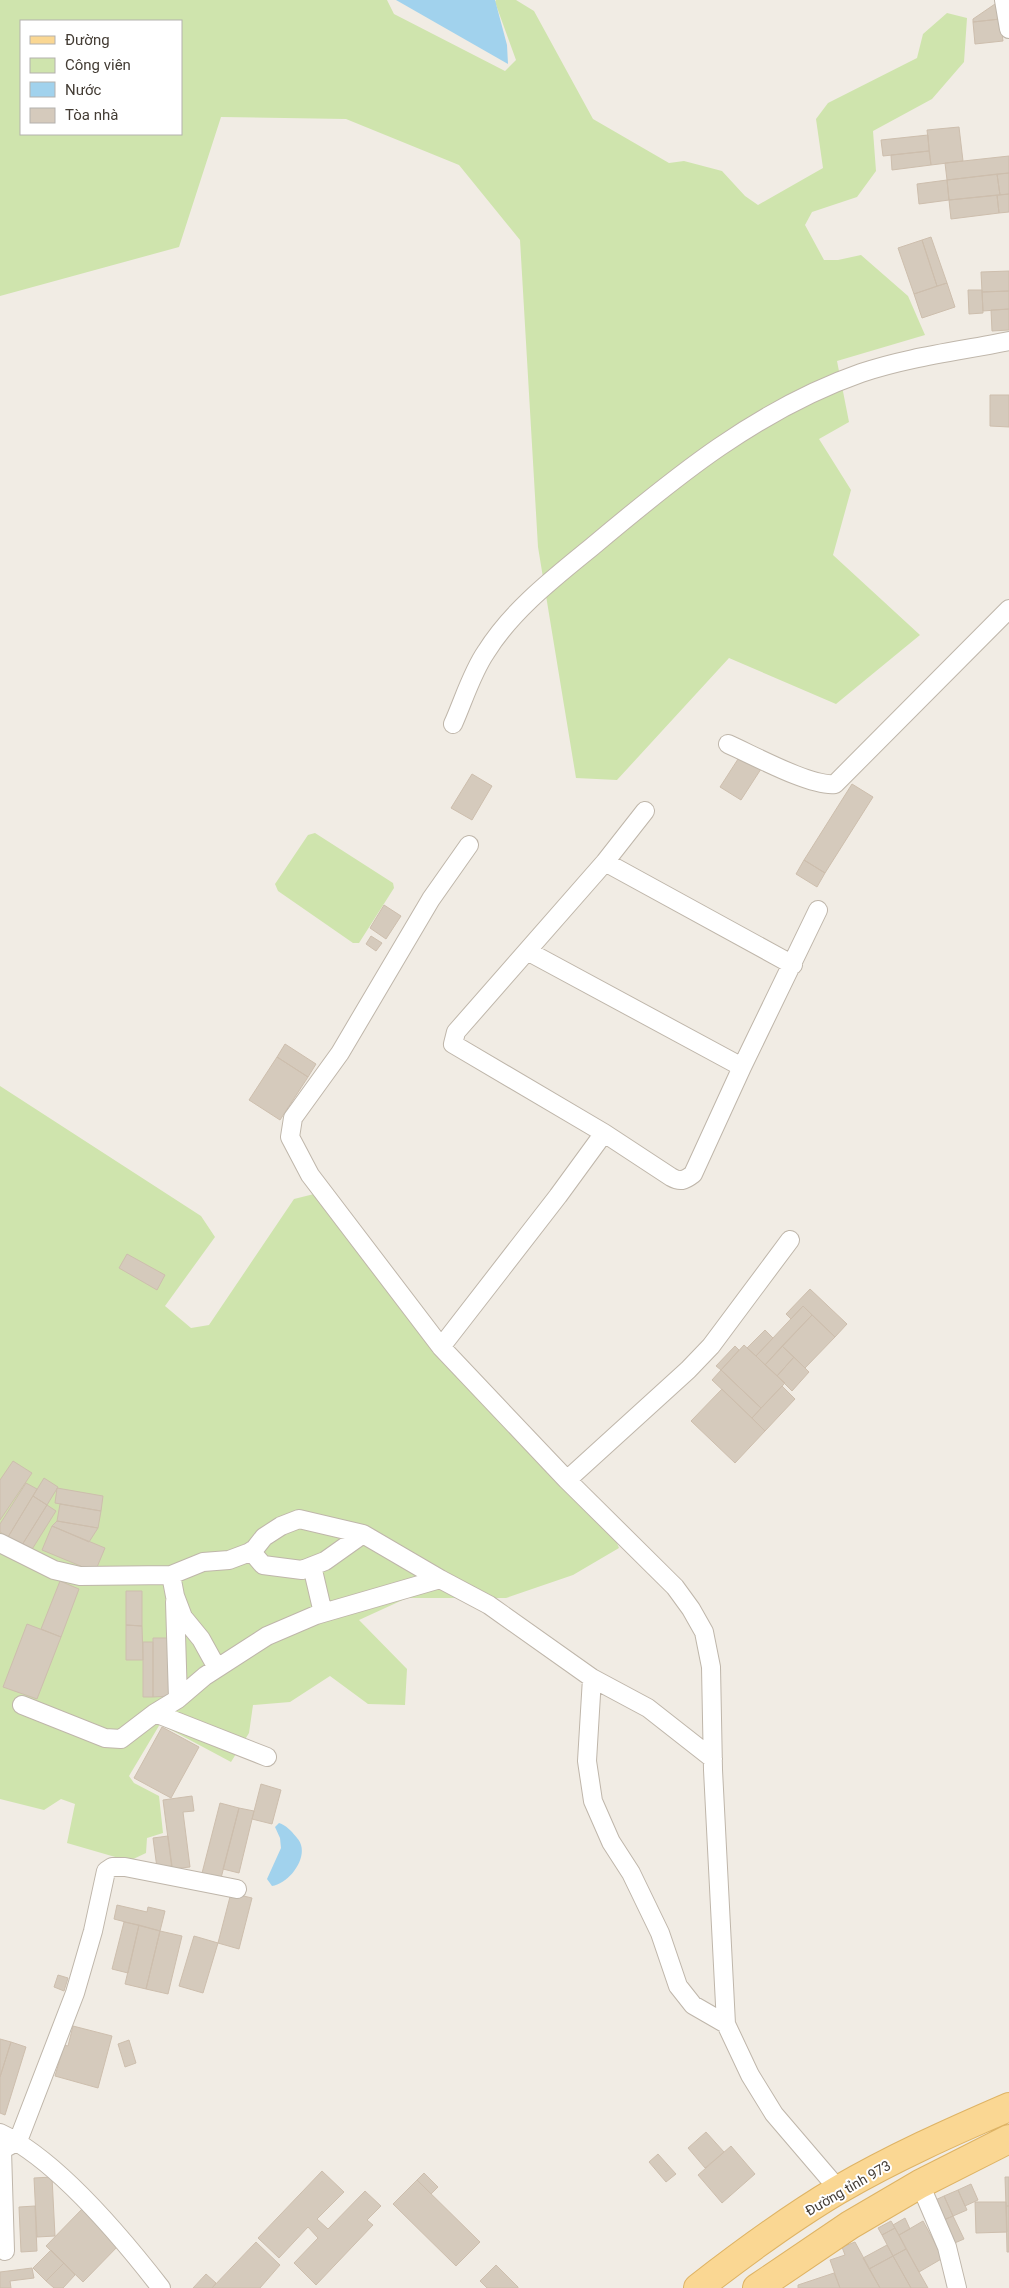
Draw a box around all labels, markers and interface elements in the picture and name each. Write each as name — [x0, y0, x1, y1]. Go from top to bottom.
legend — [20, 20, 182, 135]
text: Đường — [65, 31, 110, 49]
text: Công viên — [65, 56, 131, 74]
text: Nước — [65, 81, 102, 99]
text: Tòa nhà — [65, 106, 118, 124]
street label: Đường tỉnh 973 — [803, 2157, 893, 2219]

